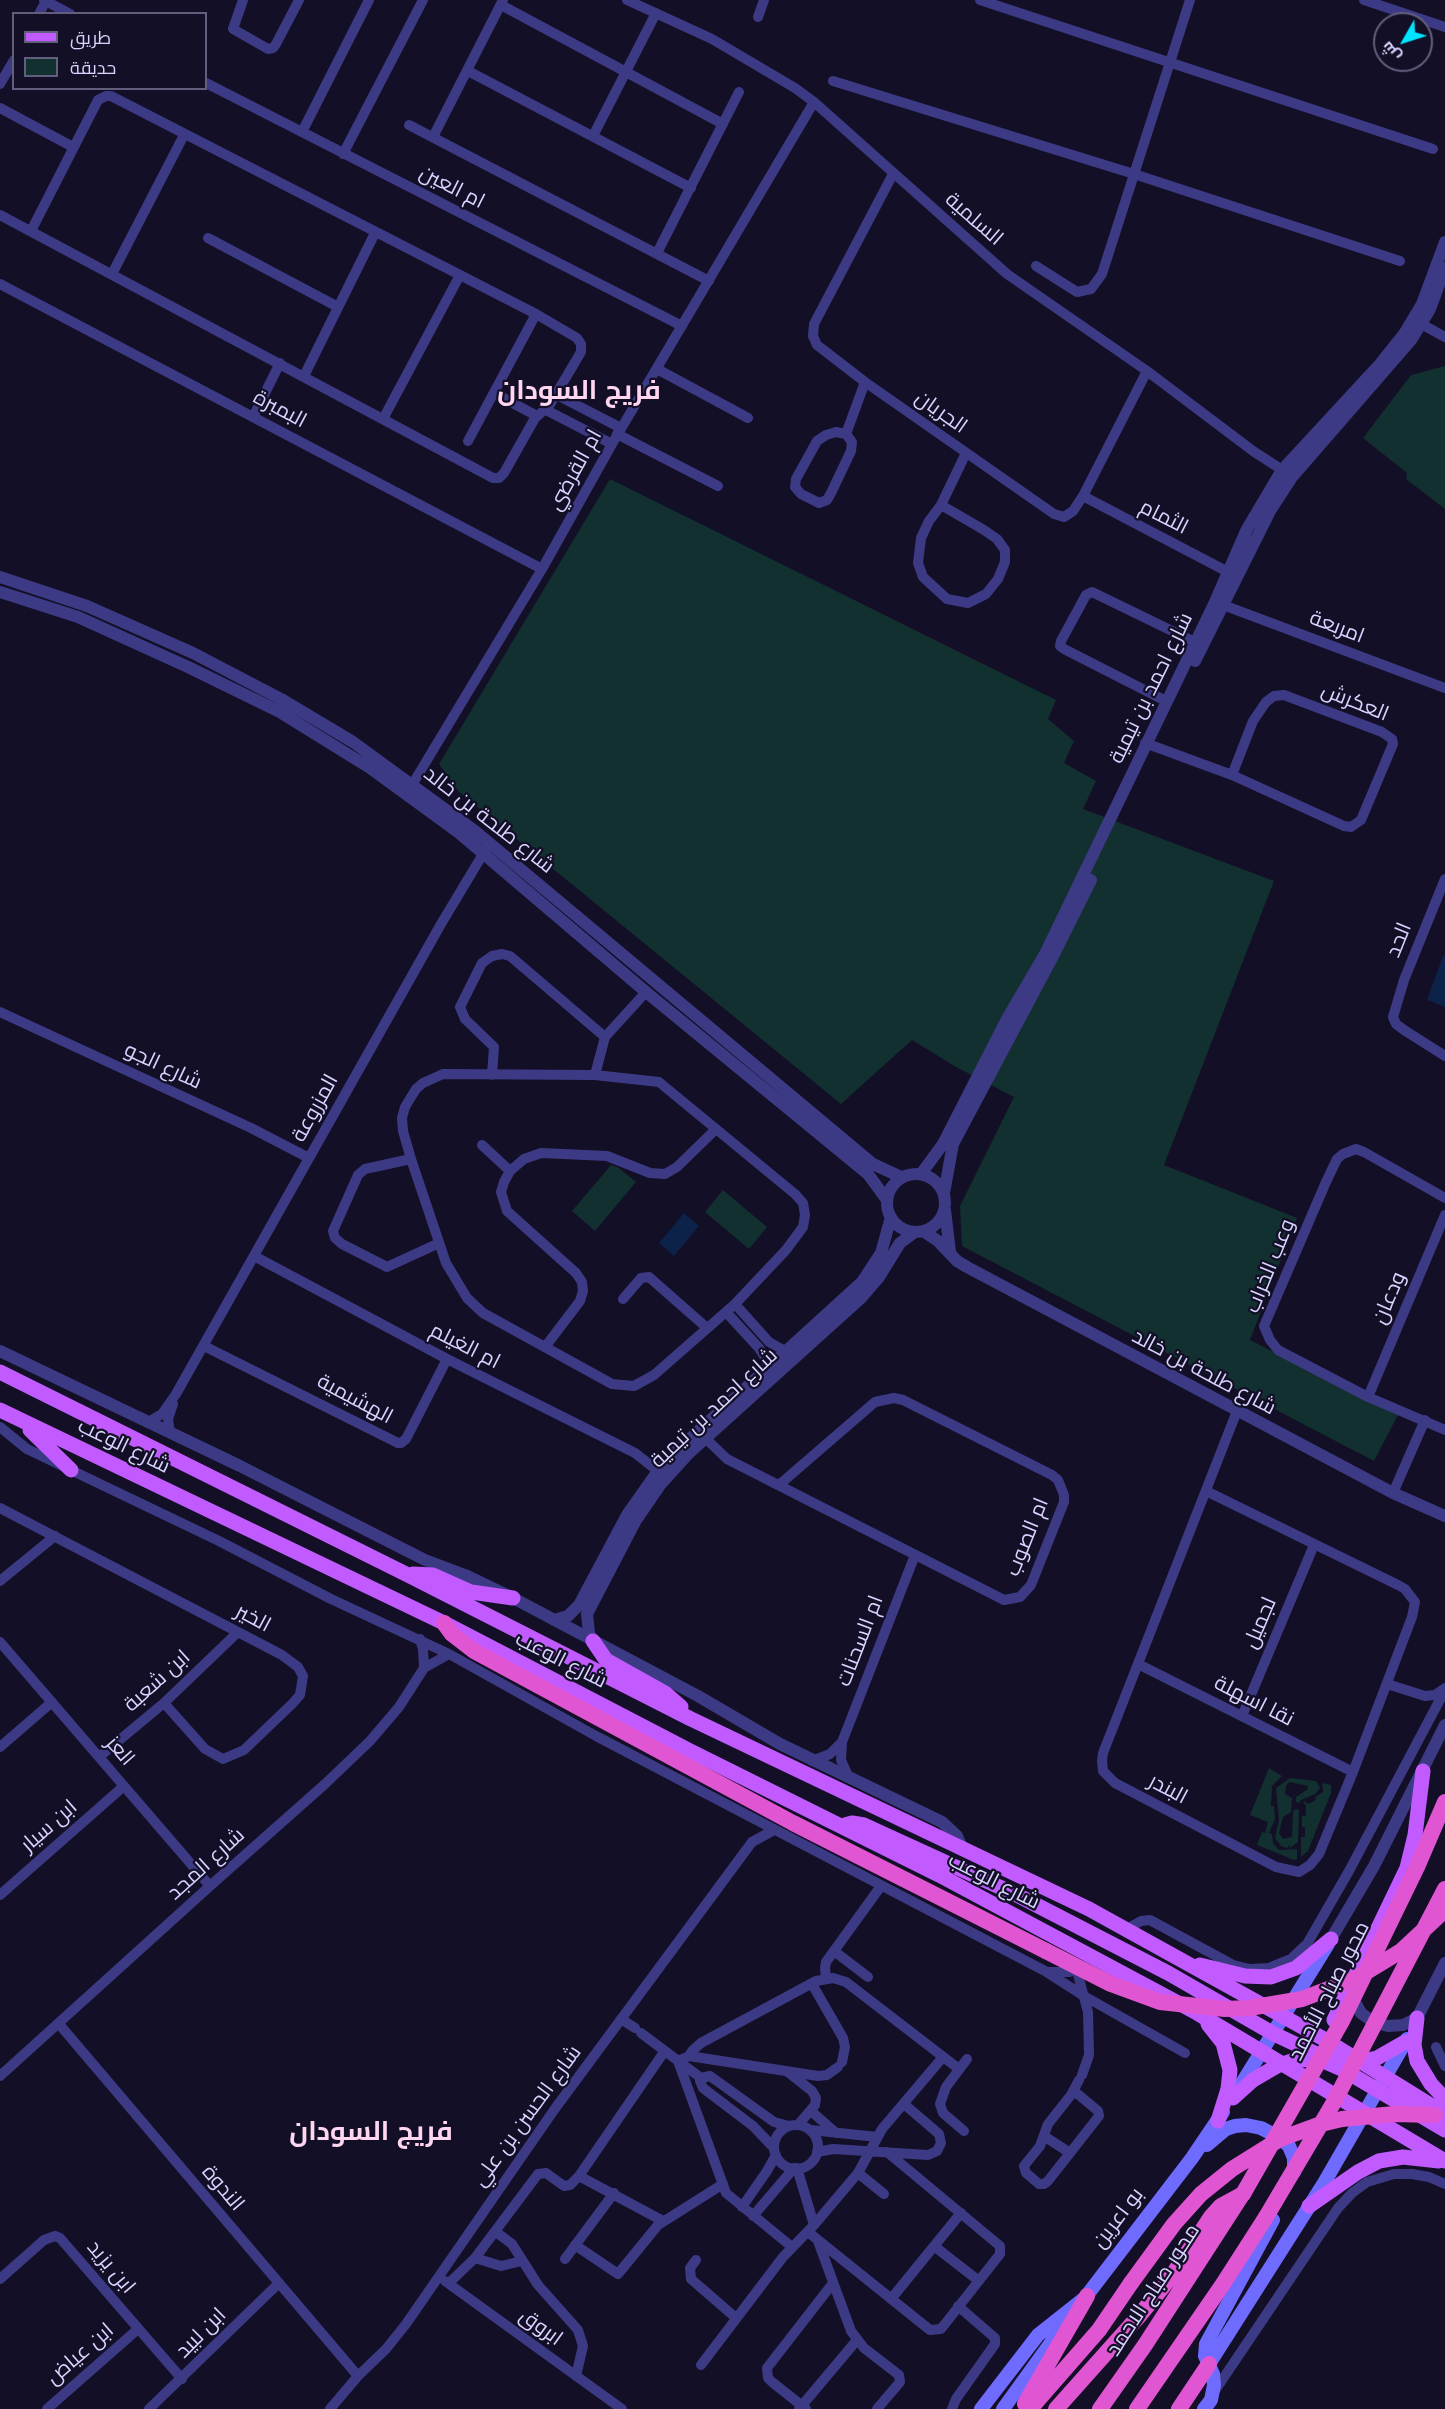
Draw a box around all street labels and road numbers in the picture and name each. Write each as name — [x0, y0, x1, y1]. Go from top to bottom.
street label: ام العين — [415, 160, 489, 214]
street label: السلمية — [940, 187, 1008, 251]
street label: البمبرة — [249, 385, 311, 433]
street label: الجريان — [910, 385, 972, 439]
street label: ام القرضي — [542, 425, 608, 515]
street label: الثمام — [1136, 494, 1192, 540]
street label: امربعة — [1306, 605, 1368, 649]
street label: شارع احمد بن تيمية — [1104, 609, 1198, 767]
street label: العكرش — [1318, 677, 1392, 727]
street label: شارع طلحة بن خالد — [419, 761, 559, 879]
street label: الحد — [1381, 919, 1417, 961]
street label: شارع الجو — [120, 1037, 206, 1095]
street label: المزروعة — [286, 1070, 344, 1146]
street label: وعب الخراب — [1240, 1215, 1300, 1317]
street label: ودعان — [1367, 1268, 1411, 1328]
street label: ام الغيلم — [426, 1318, 504, 1374]
street label: شارع طلحة بن خالد — [1128, 1324, 1280, 1420]
street label: شارع احمد بن تيمية — [645, 1343, 783, 1473]
street label: الهشيمية — [313, 1369, 397, 1429]
street label: شارع الوعب — [74, 1413, 174, 1479]
street label: ام الصوب — [1000, 1494, 1054, 1580]
street label: ام السحنات — [831, 1592, 889, 1690]
street label: لجميل — [1238, 1593, 1282, 1653]
street label: الخير — [231, 1598, 275, 1638]
street label: شارع الوعب — [511, 1626, 611, 1694]
street label: ابن شعبة — [119, 1645, 195, 1717]
street label: نقا اسهلة — [1210, 1670, 1298, 1732]
street label: العز — [100, 1731, 140, 1771]
street label: البندر — [1144, 1768, 1192, 1810]
street label: ابن سيار — [16, 1795, 82, 1857]
street label: شارع المجد — [162, 1823, 250, 1905]
street label: شارع الوعب — [944, 1847, 1044, 1915]
street label: محور صباح الأحمد — [1283, 1917, 1375, 2065]
street label: شارع الحسن بن علي — [467, 2040, 587, 2192]
street label: الندوة — [196, 2160, 250, 2216]
street label: بو اعرين — [1087, 2183, 1149, 2253]
street label: محور صباح الاحمد — [1101, 2219, 1205, 2361]
street label: ابن يزيد — [81, 2235, 141, 2299]
street label: ابن لبيد — [171, 2303, 231, 2363]
street label: ابروق — [515, 2303, 567, 2351]
street label: ابن عياض — [41, 2318, 119, 2390]

